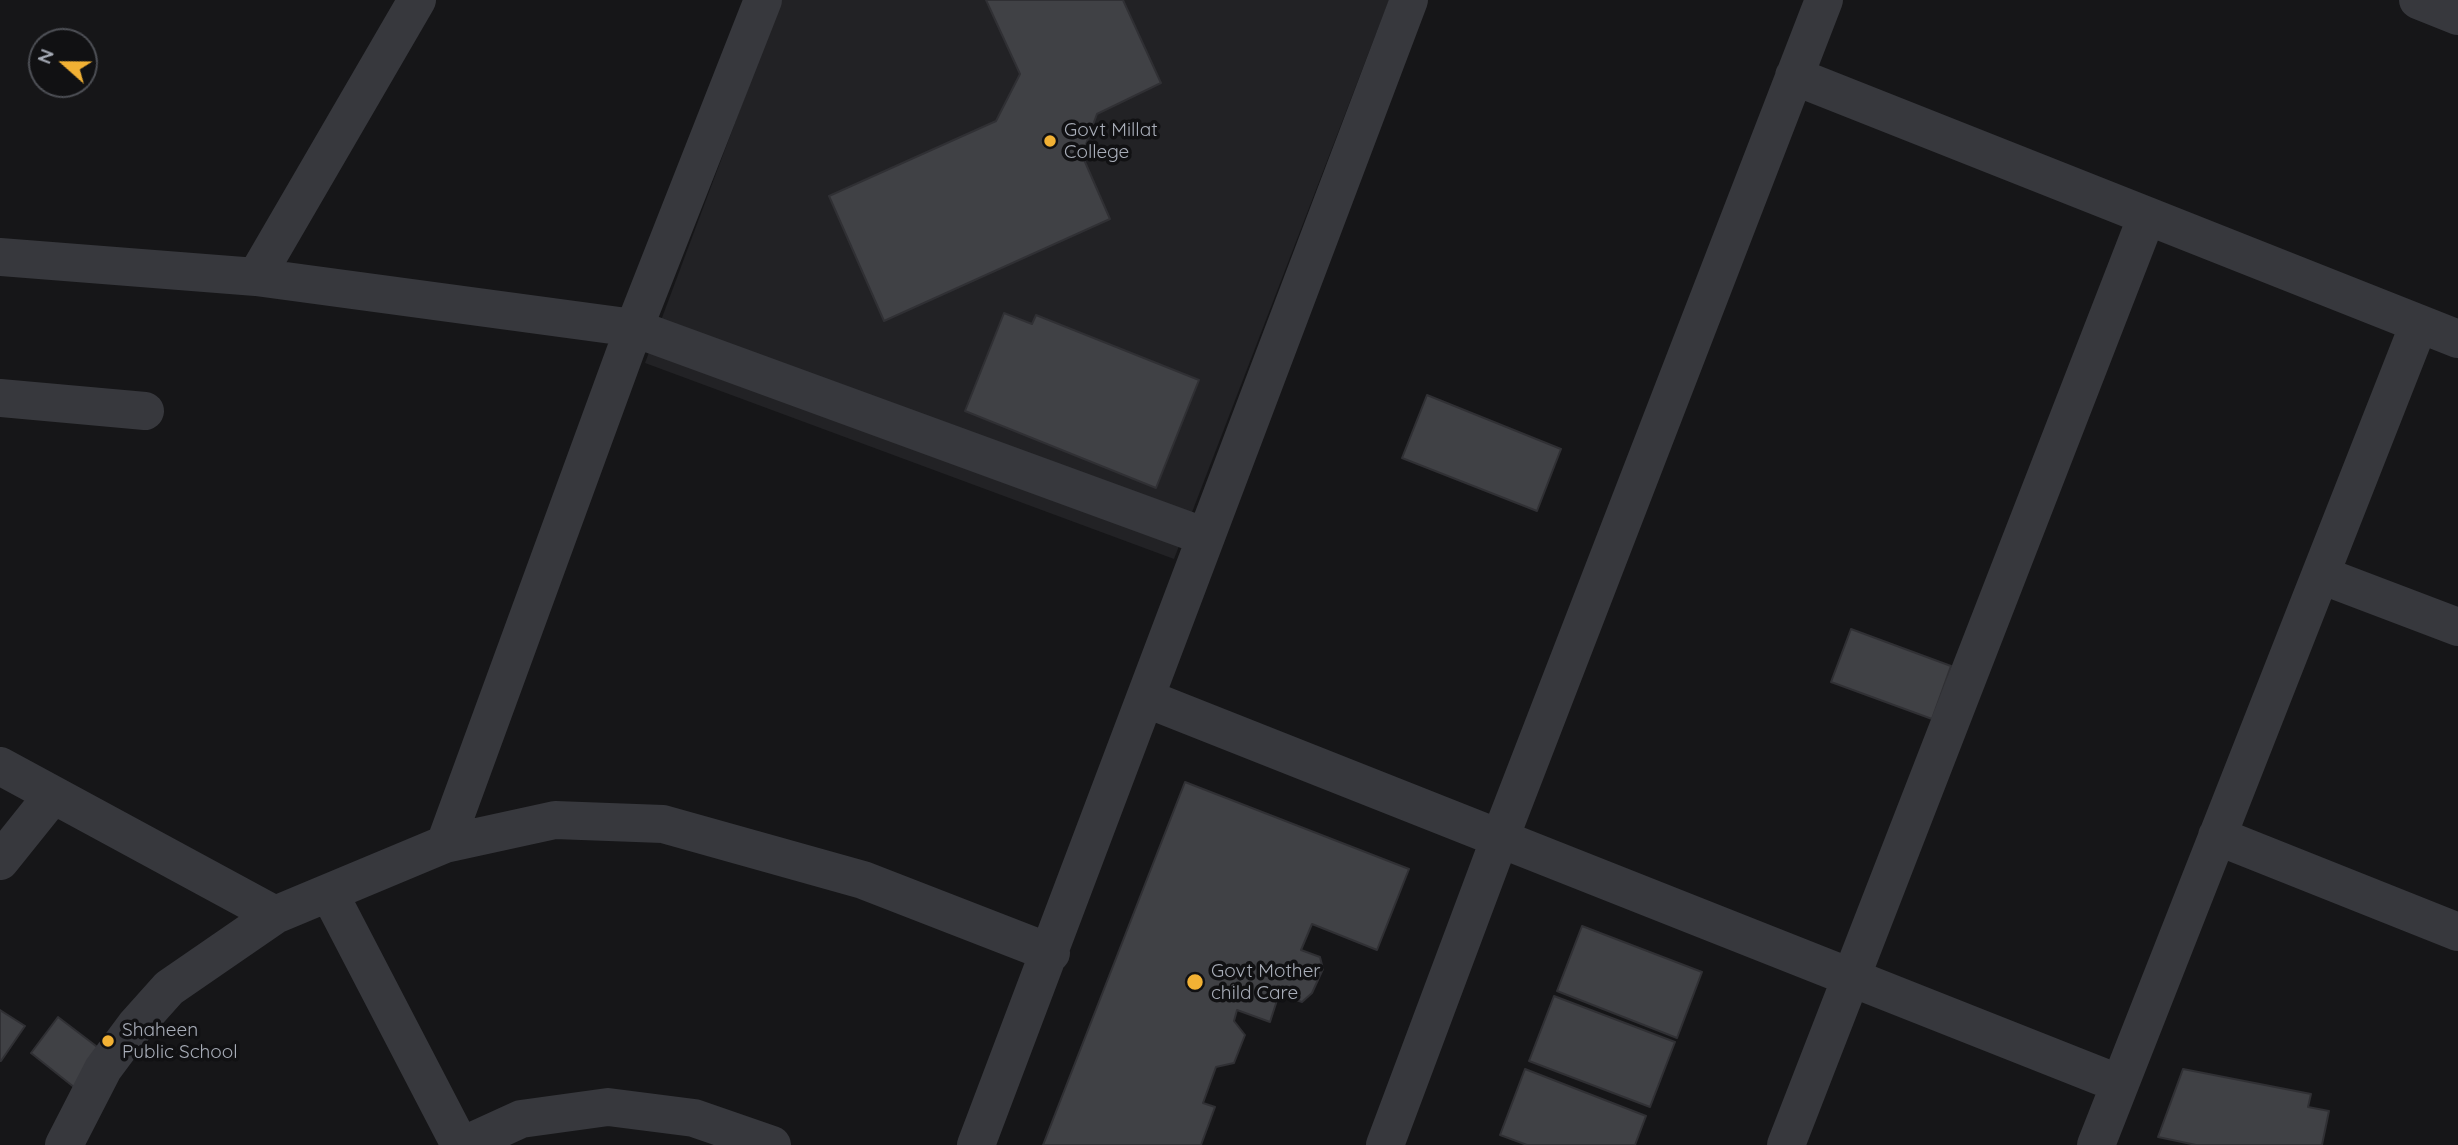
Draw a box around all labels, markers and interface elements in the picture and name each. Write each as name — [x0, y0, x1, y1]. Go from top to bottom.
north arrow — [28, 28, 98, 98]
text: N — [32, 45, 59, 67]
place label: Govt Millat College — [1064, 119, 1158, 163]
marker: Govt Millat College — [1042, 133, 1058, 149]
place label: Govt Mother child Care — [1211, 960, 1321, 1004]
marker: Govt Mother child Care — [1185, 972, 1205, 992]
place label: Shaheen Public School — [122, 1019, 238, 1063]
marker: Shaheen Public School — [100, 1033, 116, 1049]

